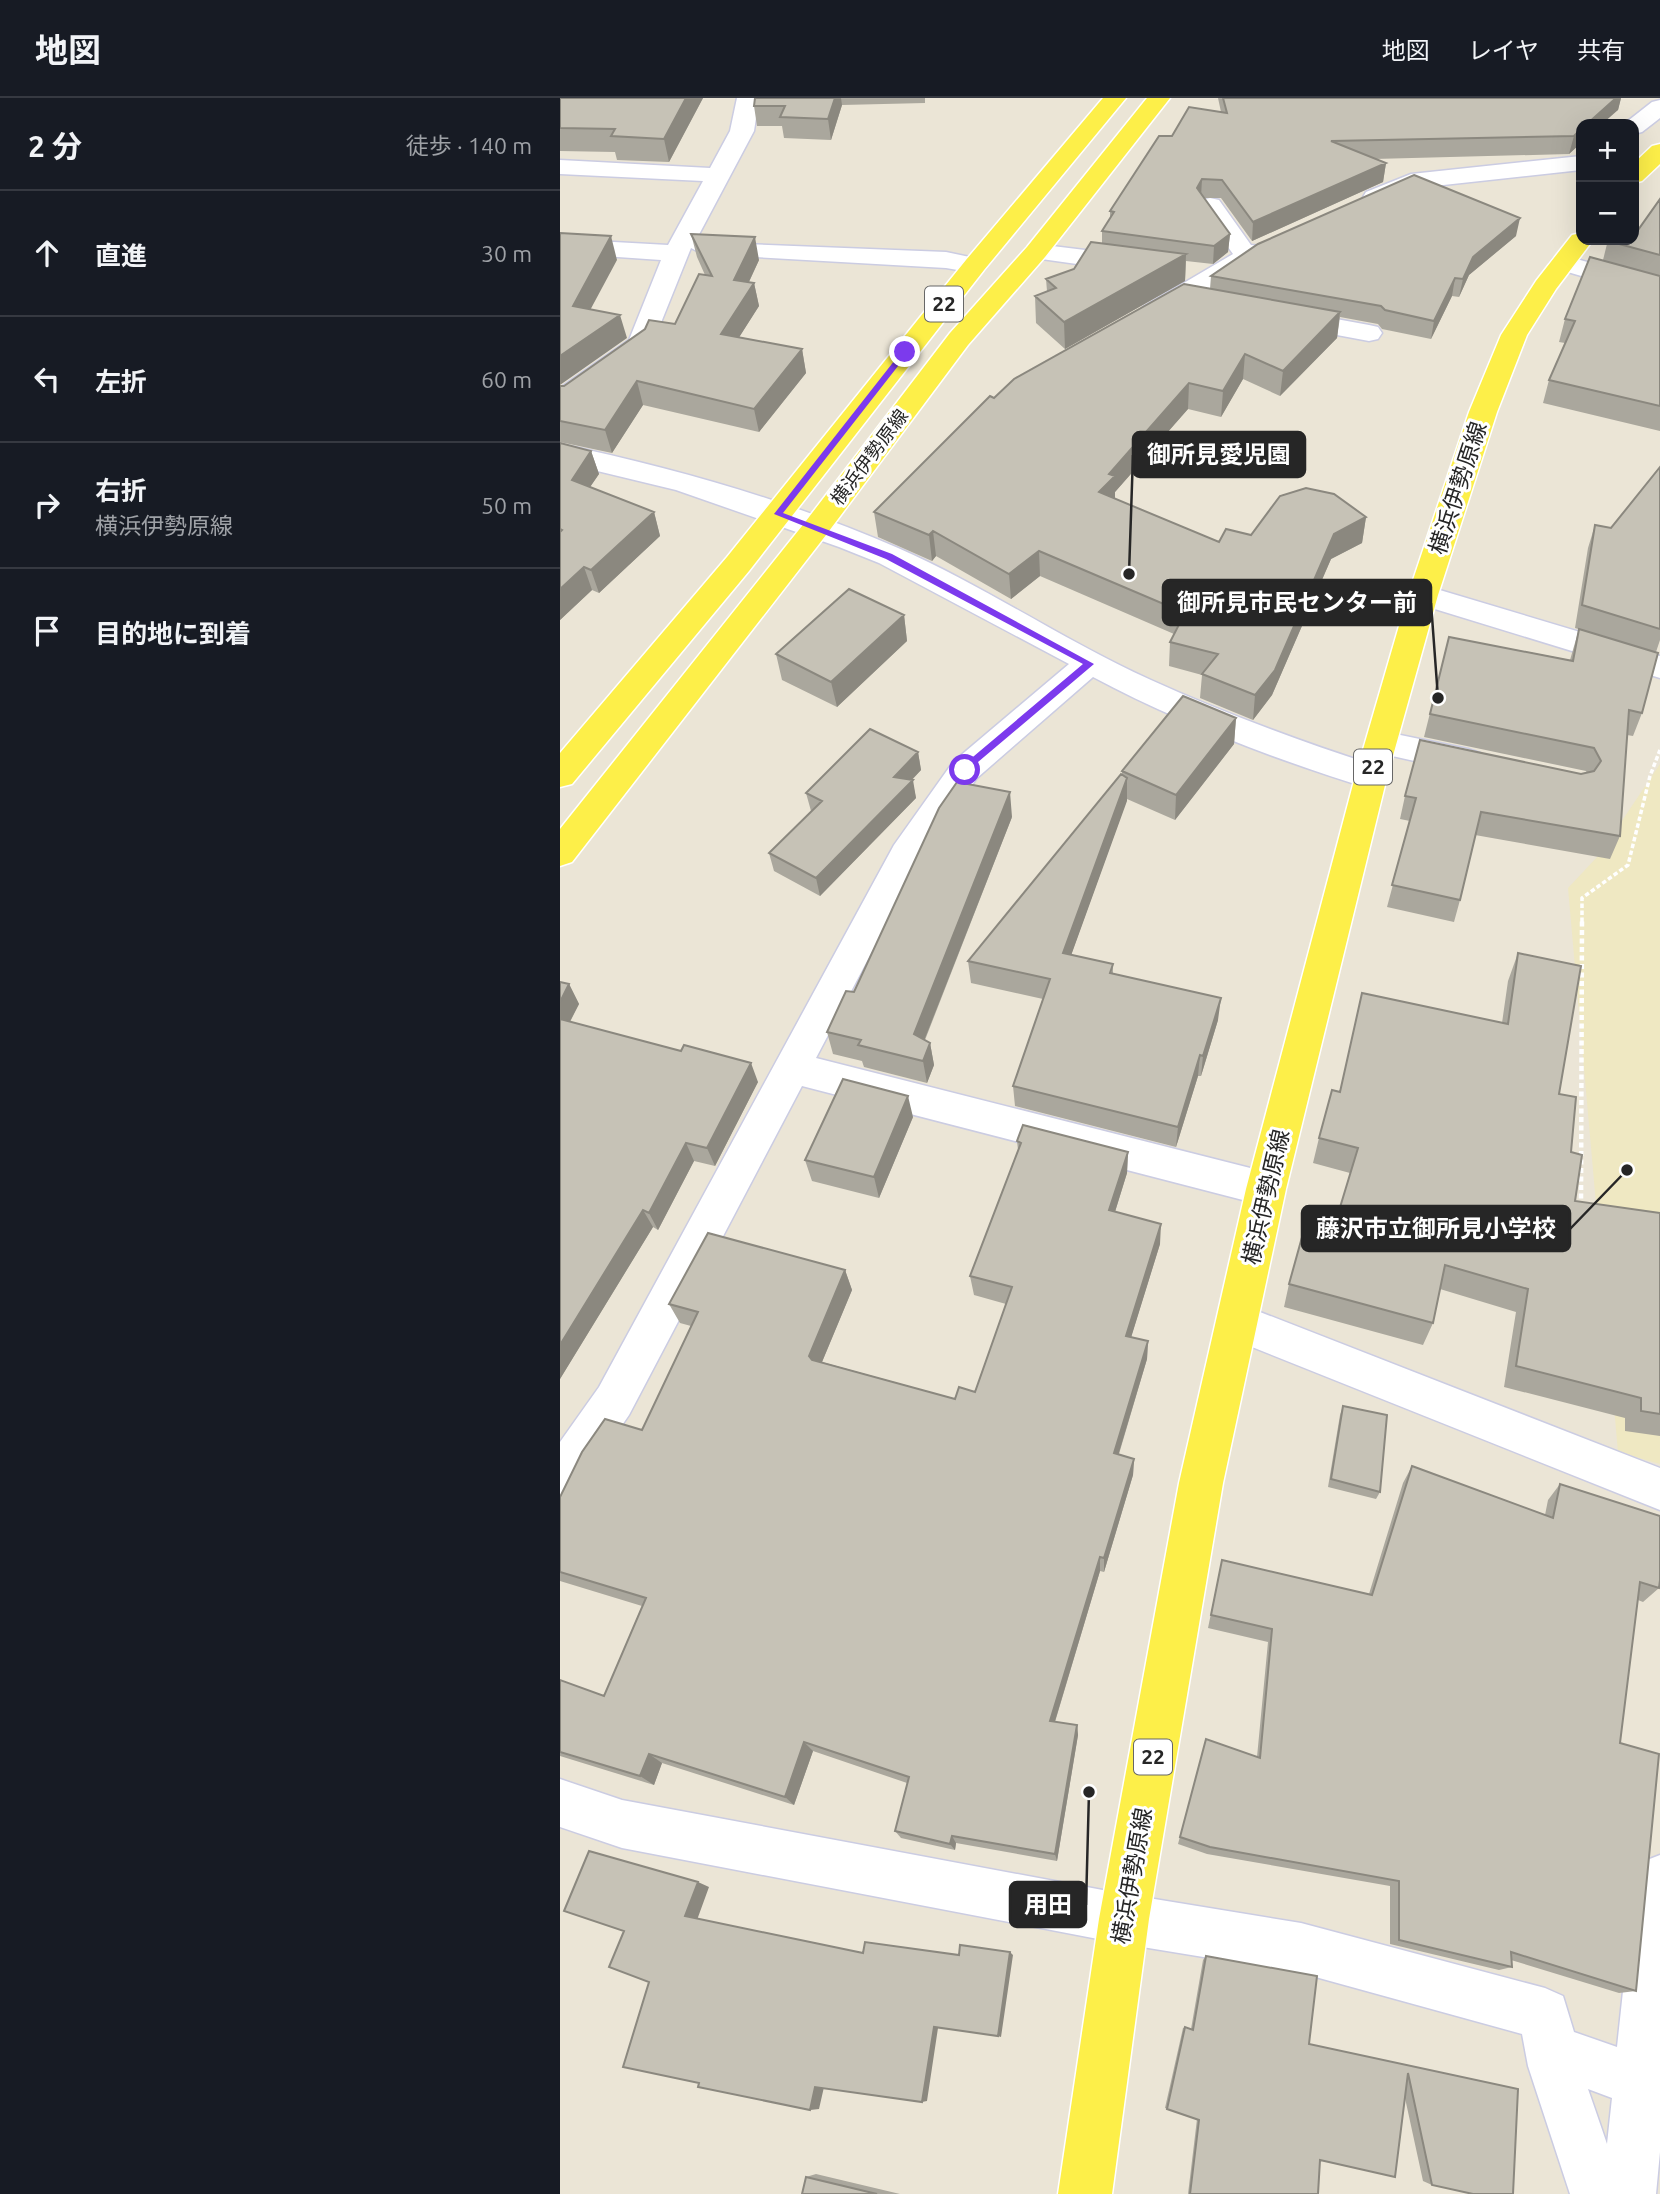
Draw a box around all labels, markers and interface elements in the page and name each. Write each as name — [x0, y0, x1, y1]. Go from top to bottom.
text: 地図 — [35, 31, 101, 68]
text: 地図 — [1382, 37, 1430, 64]
text: レイヤ — [1468, 37, 1539, 64]
text: 共有 — [1577, 37, 1625, 64]
map controls — [1576, 119, 1639, 245]
button: + — [1576, 119, 1639, 182]
text: 2 分 — [28, 129, 82, 163]
text: 徒歩 · 140 m — [406, 133, 532, 158]
button: − — [1576, 182, 1639, 245]
icon: ahead — [28, 234, 66, 272]
text: 直進 — [95, 241, 147, 270]
text: 30 m — [481, 241, 532, 266]
road number: 22 — [925, 286, 963, 322]
route end — [889, 336, 920, 367]
icon: left — [28, 360, 66, 398]
text: 左折 — [95, 367, 147, 396]
text: 60 m — [481, 367, 532, 392]
street label: 横浜伊勢原線 — [826, 405, 912, 509]
street label: 横浜伊勢原線 — [1424, 418, 1491, 557]
callout: 御所見愛児園 — [1133, 432, 1305, 477]
text: 御所見愛児園 — [1147, 441, 1291, 468]
text: 右折 — [95, 476, 147, 505]
icon: right — [28, 486, 66, 524]
text: 50 m — [481, 493, 532, 518]
text: 横浜伊勢原線 — [95, 513, 233, 538]
callout: 御所見市民センター前 — [1163, 580, 1431, 625]
text: 御所見市民センター前 — [1177, 589, 1417, 616]
icon: arrive — [28, 612, 66, 650]
text: 目的地に到着 — [95, 619, 251, 648]
road number: 22 — [1354, 750, 1392, 784]
route start — [949, 754, 980, 785]
street label: 横浜伊勢原線 — [1238, 1127, 1293, 1267]
callout: 藤沢市立御所見小学校 — [1302, 1206, 1570, 1251]
text: 藤沢市立御所見小学校 — [1316, 1215, 1556, 1242]
road number: 22 — [1134, 1740, 1172, 1774]
street label: 横浜伊勢原線 — [1107, 1806, 1156, 1946]
callout: 用田 — [1010, 1882, 1086, 1927]
text: 用田 — [1024, 1891, 1072, 1918]

